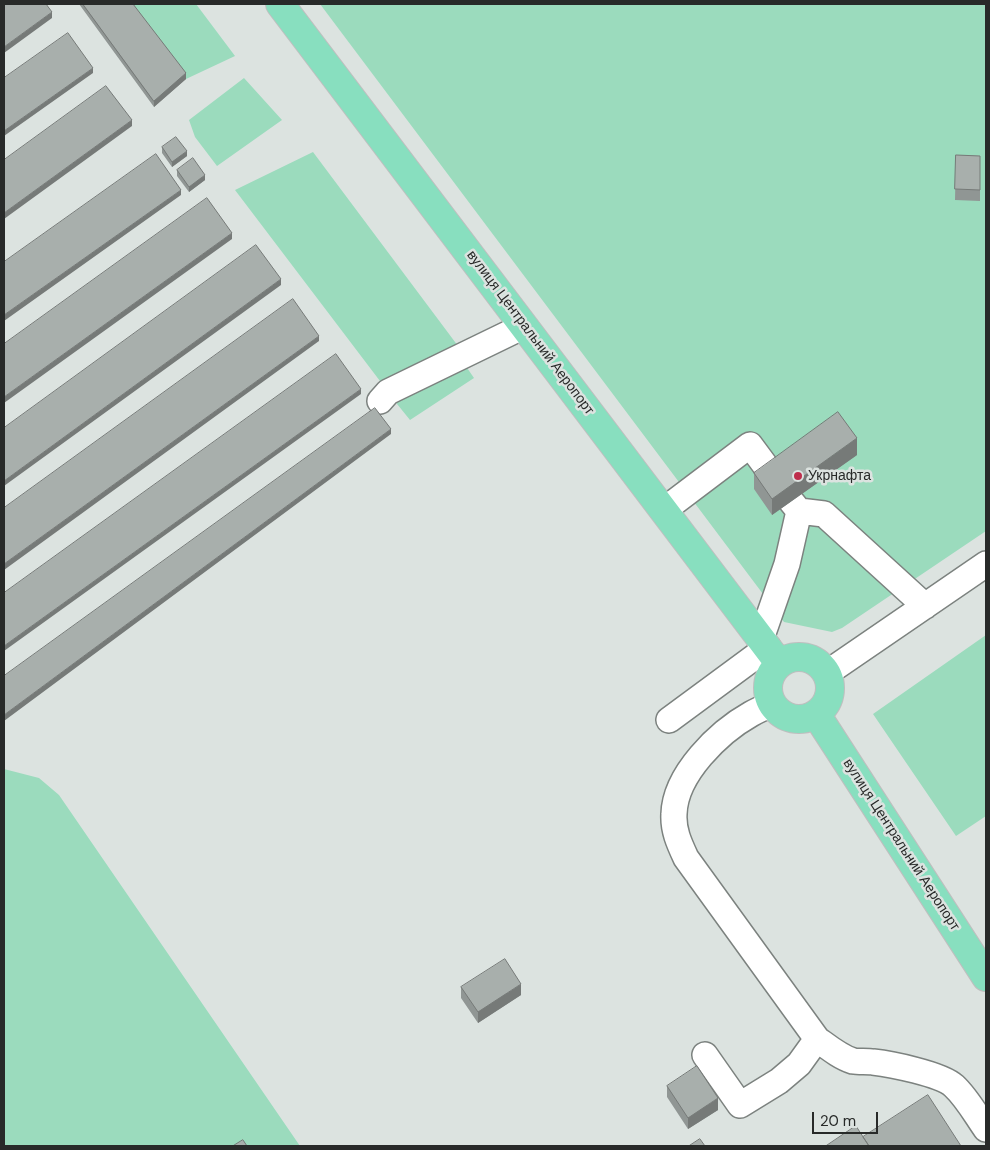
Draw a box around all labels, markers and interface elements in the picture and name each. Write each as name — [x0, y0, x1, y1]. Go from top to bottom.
street label: вулиця Центральний Аеропорт — [463, 247, 597, 419]
place label: Укрнафта — [808, 468, 871, 484]
marker: Укрнафта — [792, 470, 804, 482]
street label: вулиця Центральний Аеропорт — [839, 756, 963, 934]
scale bar — [815, 1102, 881, 1134]
text: 20 m — [820, 1111, 856, 1131]

